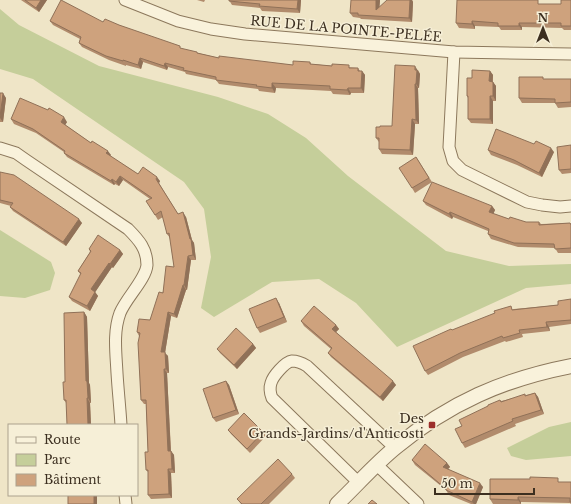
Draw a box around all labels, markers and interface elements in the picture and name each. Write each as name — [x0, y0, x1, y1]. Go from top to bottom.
north arrow — [523, 8, 563, 48]
text: N — [538, 11, 549, 25]
street label: RUE DE LA POINTE-PELÉE — [250, 12, 442, 46]
place label: Des Grands-Jardins/d'Anticosti — [248, 410, 425, 442]
marker: Des Grands-Jardins/d'Anticosti — [427, 420, 437, 430]
legend — [8, 424, 138, 496]
text: Route — [44, 432, 81, 447]
text: Parc — [44, 452, 71, 467]
scale bar — [435, 470, 534, 496]
text: Bâtiment — [44, 472, 102, 487]
text: 50 m — [441, 476, 473, 491]

